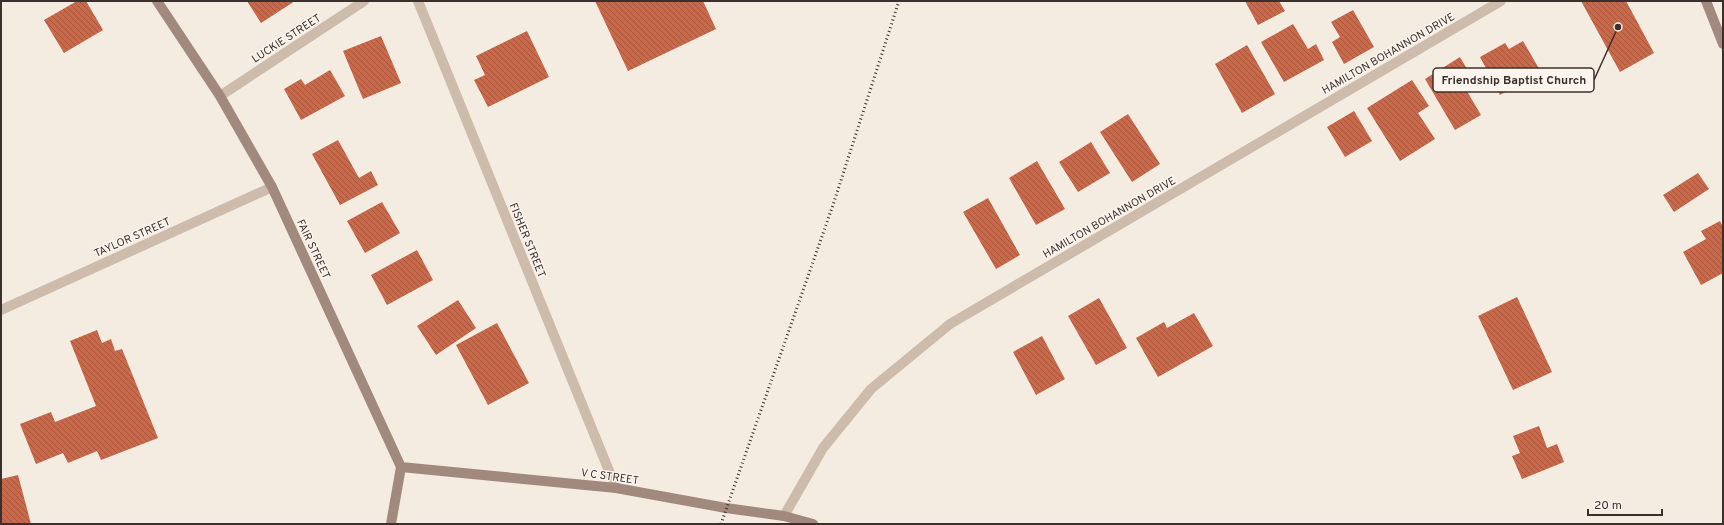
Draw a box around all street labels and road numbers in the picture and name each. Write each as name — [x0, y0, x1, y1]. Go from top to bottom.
street label: HAMILTON BOHANNON DRIVE — [1319, 10, 1458, 98]
street label: LUCKIE STREET — [249, 11, 324, 66]
street label: HAMILTON BOHANNON DRIVE — [1040, 174, 1179, 262]
street label: FISHER STREET — [506, 201, 548, 280]
street label: TAYLOR STREET — [92, 215, 173, 261]
street label: FAIR STREET — [293, 217, 333, 282]
street label: V C STREET — [580, 466, 640, 488]

